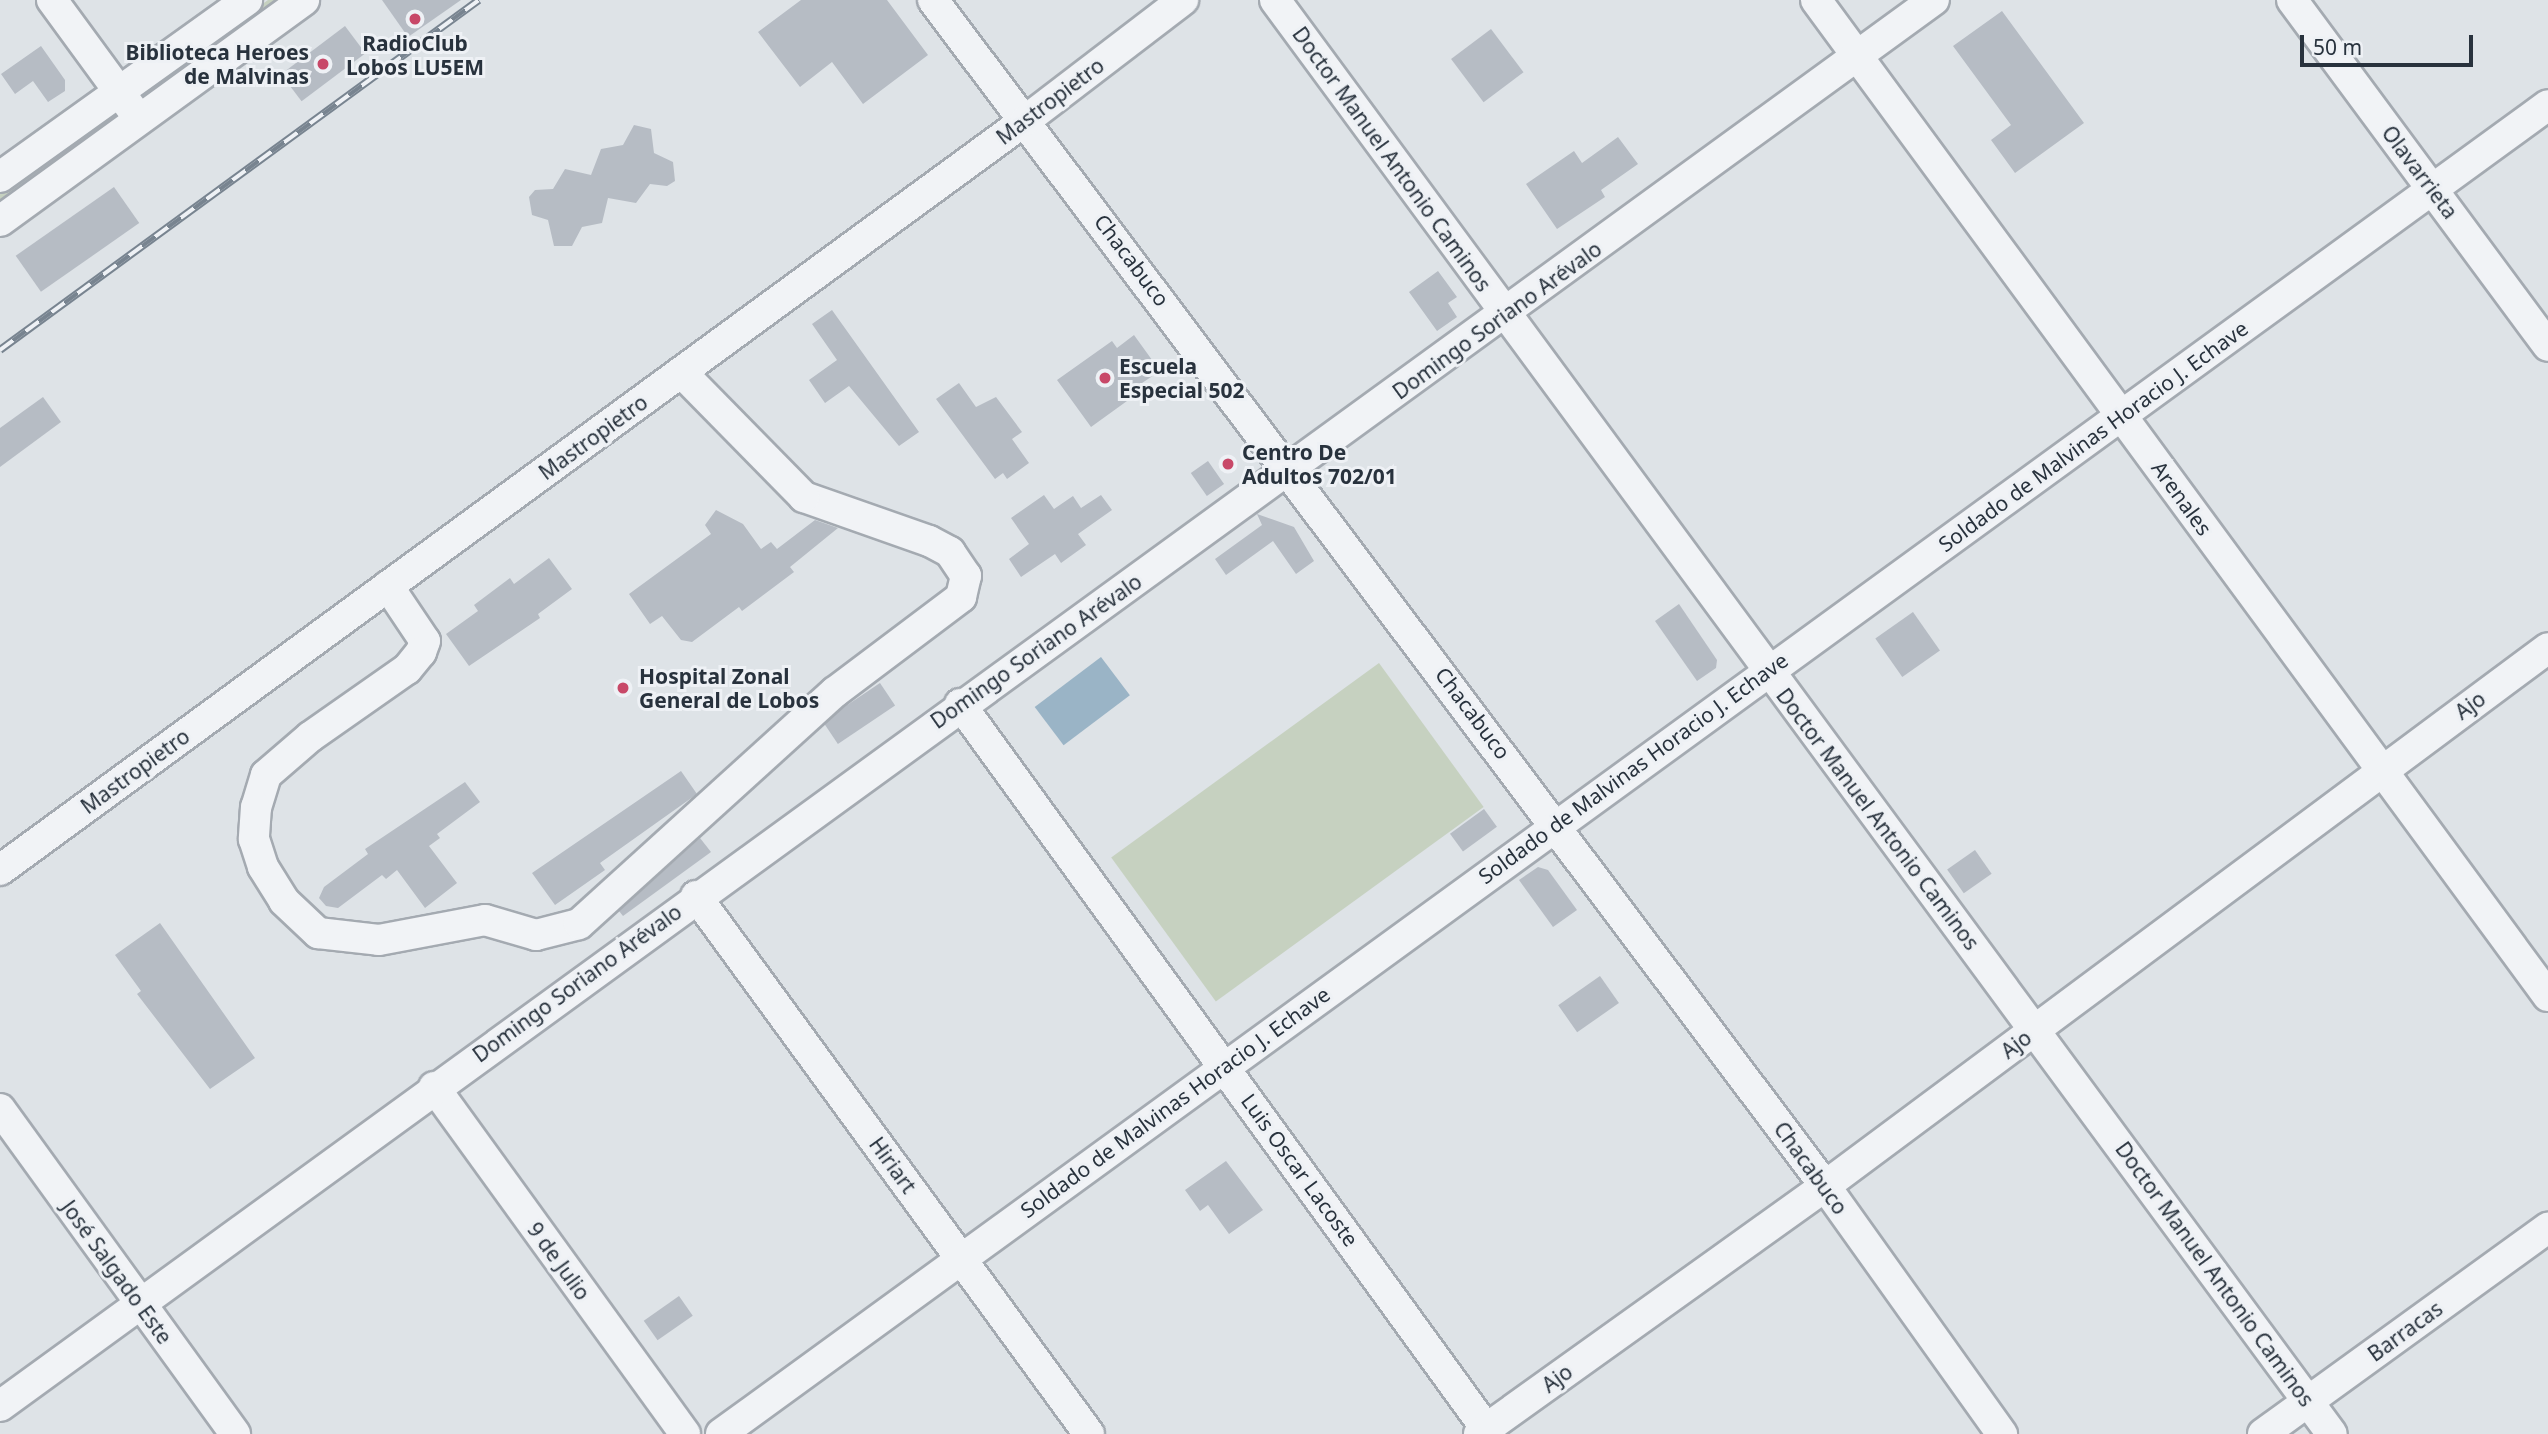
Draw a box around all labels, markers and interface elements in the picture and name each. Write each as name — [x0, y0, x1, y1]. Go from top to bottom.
marker: RadioClub Lobos LU5EM — [407, 11, 423, 27]
scale bar — [2303, 21, 2476, 65]
street label: Doctor Manuel Antonio Caminos — [1287, 22, 1497, 296]
place label: RadioClub Lobos LU5EM — [346, 30, 484, 80]
text: 50 m — [2313, 33, 2362, 61]
place label: Biblioteca Heroes de Malvinas — [126, 39, 309, 89]
street label: Mastropietro — [991, 52, 1109, 150]
marker: Biblioteca Heroes de Malvinas — [315, 56, 331, 72]
street label: Olavarrieta — [2377, 120, 2463, 224]
street label: Chacabuco — [1089, 209, 1175, 311]
street label: Domingo Soriano Arévalo — [1388, 236, 1606, 404]
street label: Soldado de Malvinas Horacio J. Echave — [1933, 315, 2253, 557]
place label: Escuela Especial 502 — [1119, 353, 1245, 403]
marker: Escuela Especial 502 — [1097, 370, 1113, 386]
street label: Mastropietro — [534, 389, 652, 485]
place label: Centro De Adultos 702/01 — [1242, 439, 1397, 489]
marker: Centro De Adultos 702/01 — [1220, 456, 1236, 472]
street label: Arenales — [2147, 456, 2217, 540]
street label: Domingo Soriano Arévalo — [926, 568, 1146, 734]
street label: Soldado de Malvinas Horacio J. Echave — [1473, 647, 1793, 889]
street label: Chacabuco — [1430, 662, 1516, 764]
place label: Hospital Zonal General de Lobos — [639, 663, 819, 713]
marker: Hospital Zonal General de Lobos — [613, 678, 633, 698]
street label: Doctor Manuel Antonio Caminos — [1771, 683, 1985, 955]
street label: Ajo — [2450, 686, 2490, 724]
street label: Mastropietro — [76, 723, 194, 819]
street label: Domingo Soriano Arévalo — [468, 899, 686, 1067]
street label: Soldado de Malvinas Horacio J. Echave — [1015, 981, 1335, 1223]
street label: Ajo — [1996, 1024, 2036, 1064]
street label: Luis Oscar Lacoste — [1236, 1089, 1364, 1251]
street label: Chacabuco — [1769, 1117, 1853, 1219]
street label: Hiriart — [864, 1132, 922, 1198]
street label: Doctor Manuel Antonio Caminos — [2110, 1137, 2320, 1411]
street label: José Salgado Este — [56, 1195, 178, 1349]
street label: 9 de Julio — [522, 1217, 596, 1305]
street label: Barracas — [2363, 1296, 2447, 1366]
street label: Ajo — [1537, 1359, 1577, 1397]

